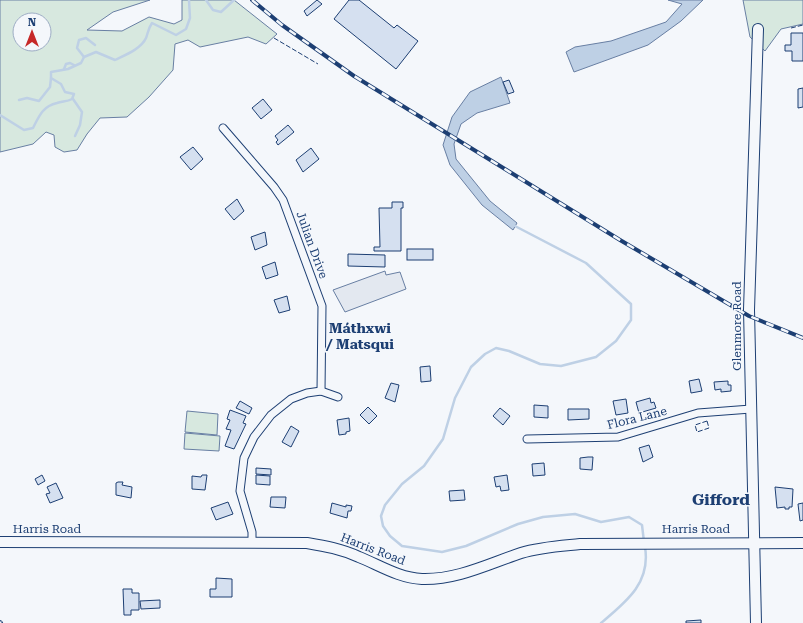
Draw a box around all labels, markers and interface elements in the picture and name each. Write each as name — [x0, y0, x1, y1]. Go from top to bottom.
north arrow — [12, 12, 52, 52]
text: N — [28, 16, 37, 29]
street label: Julian Drive — [293, 210, 331, 281]
street label: Glenmore Road — [730, 281, 744, 371]
district label: Máthxwi / Matsqui — [325, 320, 394, 352]
street label: Flora Lane — [606, 404, 669, 432]
district label: Gifford — [692, 490, 750, 509]
street label: Harris Road — [13, 522, 81, 536]
street label: Harris Road — [662, 522, 730, 536]
street label: Harris Road — [339, 530, 408, 568]

